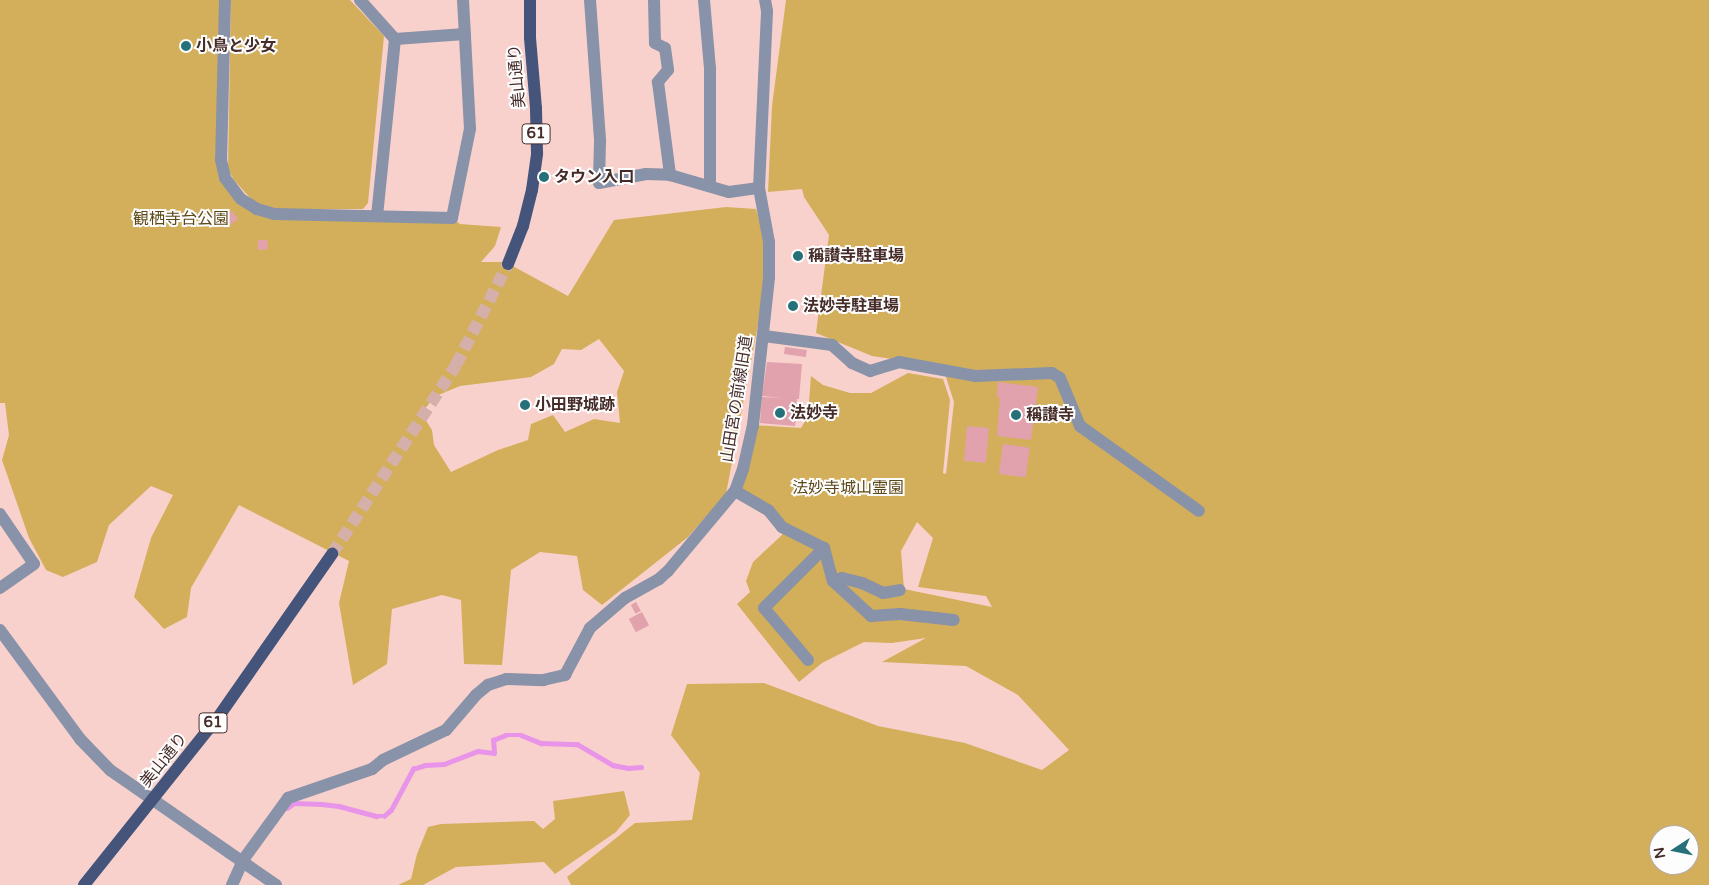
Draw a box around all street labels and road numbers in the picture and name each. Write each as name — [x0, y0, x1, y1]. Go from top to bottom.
street label: 美山通り — [505, 43, 529, 109]
road number: 61 — [521, 122, 551, 146]
street label: 山田宮の前線旧道 — [718, 334, 756, 464]
road number: 61 — [198, 710, 228, 736]
street label: 美山通り — [136, 729, 192, 791]

